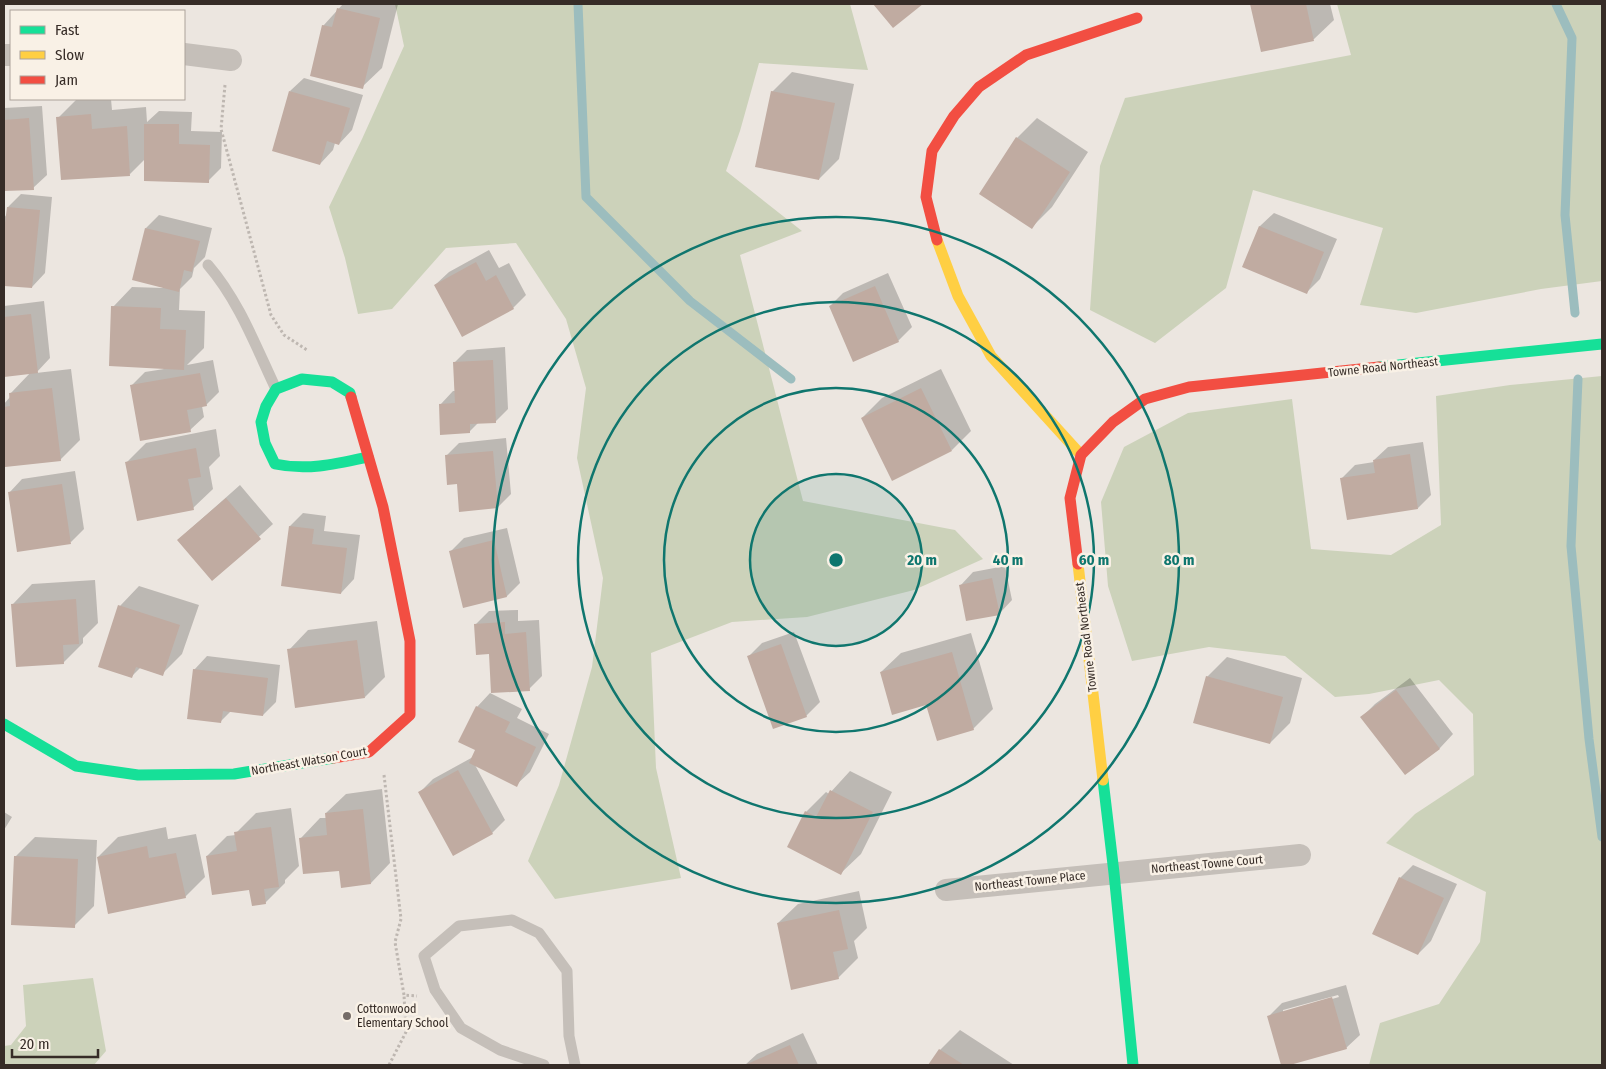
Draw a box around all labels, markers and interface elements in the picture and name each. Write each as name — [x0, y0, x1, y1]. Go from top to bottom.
legend — [10, 10, 185, 100]
text: Fast — [55, 21, 79, 39]
text: Slow — [55, 46, 84, 64]
text: Jam — [55, 71, 78, 89]
street label: Towne Road Northeast — [1327, 354, 1439, 380]
centre of rings — [827, 551, 845, 569]
text: 20 m — [906, 551, 937, 569]
text: 40 m — [993, 551, 1023, 569]
text: 60 m — [1079, 551, 1109, 569]
text: 80 m — [1164, 551, 1194, 569]
street label: Towne Road Northeast — [1072, 581, 1100, 693]
street label: Northeast Watson Court — [250, 744, 368, 778]
street label: Northeast Towne Court — [1150, 852, 1264, 876]
street label: Northeast Towne Place — [974, 868, 1086, 894]
place label: Cottonwood Elementary School — [357, 1002, 448, 1030]
marker: Cottonwood Elementary School — [341, 1010, 353, 1022]
scale bar — [12, 1026, 99, 1058]
text: 20 m — [20, 1035, 50, 1053]

